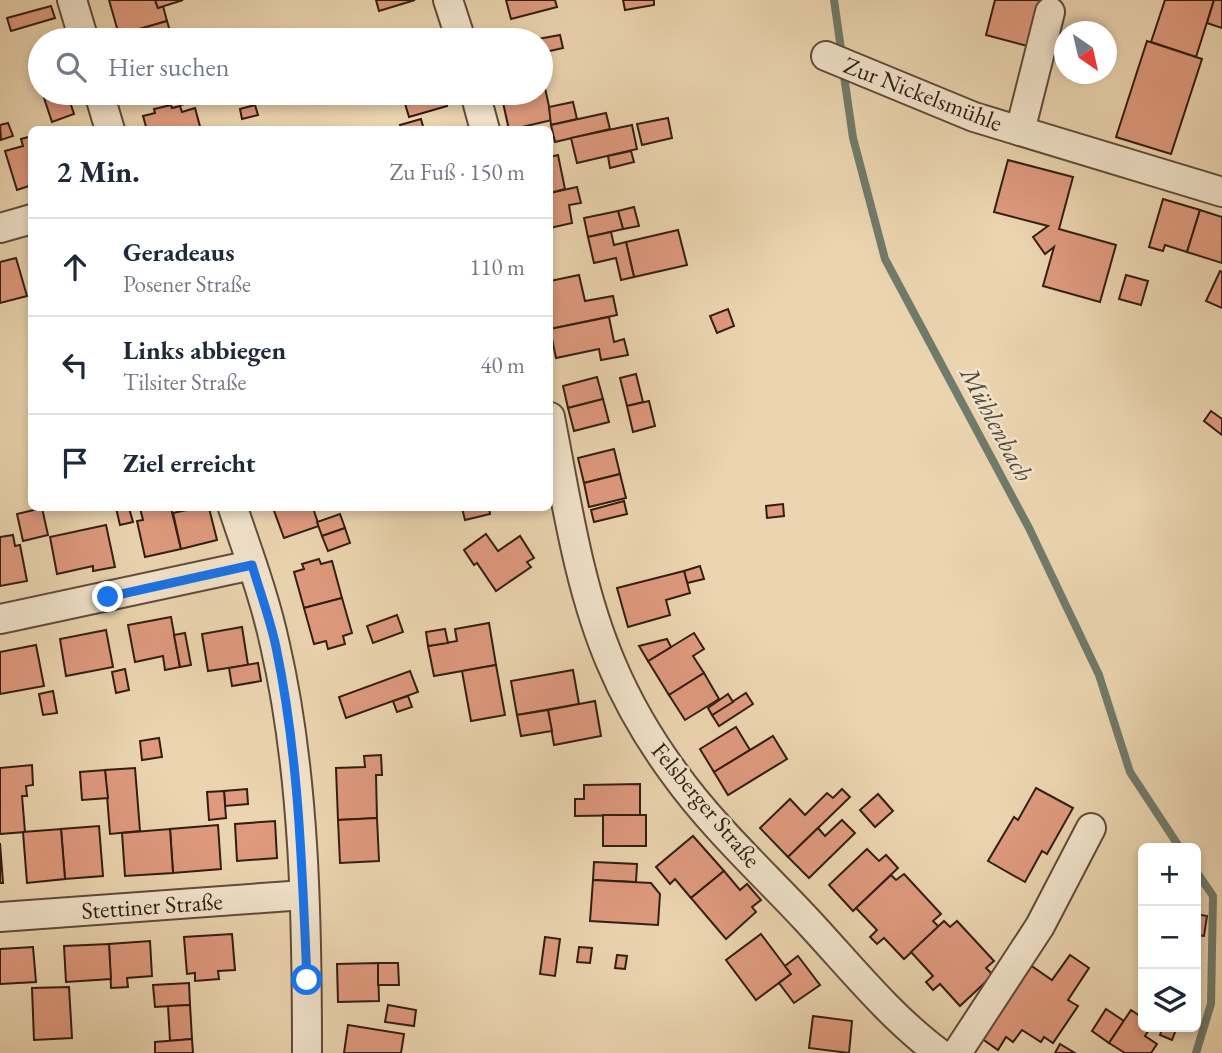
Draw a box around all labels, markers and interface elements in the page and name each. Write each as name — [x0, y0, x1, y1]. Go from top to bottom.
north arrow — [1054, 21, 1117, 84]
search box — [28, 28, 553, 105]
icon: search — [52, 48, 90, 86]
street label: Zur Nickelsmühle — [839, 49, 1007, 138]
text: Hier suchen — [108, 50, 229, 84]
text: 2 Min. — [56, 152, 140, 191]
text: Zu Fuß · 150 m — [390, 157, 525, 187]
text: Geradeaus — [123, 235, 235, 269]
icon: ahead — [56, 248, 94, 286]
text: 110 m — [469, 252, 525, 282]
text: Posener Straße — [123, 269, 251, 299]
text: Links abbiegen — [123, 333, 286, 367]
icon: left — [56, 346, 94, 384]
text: 40 m — [480, 350, 525, 380]
water label: Mühlenbach — [952, 359, 1041, 487]
text: Tilsiter Straße — [123, 367, 246, 397]
icon: arrive — [56, 444, 94, 482]
text: Ziel erreicht — [123, 446, 255, 480]
route end — [92, 581, 123, 612]
street label: Felsberger Straße — [645, 736, 768, 874]
map controls — [1138, 843, 1201, 1032]
button: + — [1138, 843, 1201, 906]
street label: Stettiner Straße — [80, 885, 224, 926]
button: − — [1138, 906, 1201, 969]
route start — [291, 964, 322, 995]
button: layers — [1138, 969, 1201, 1032]

